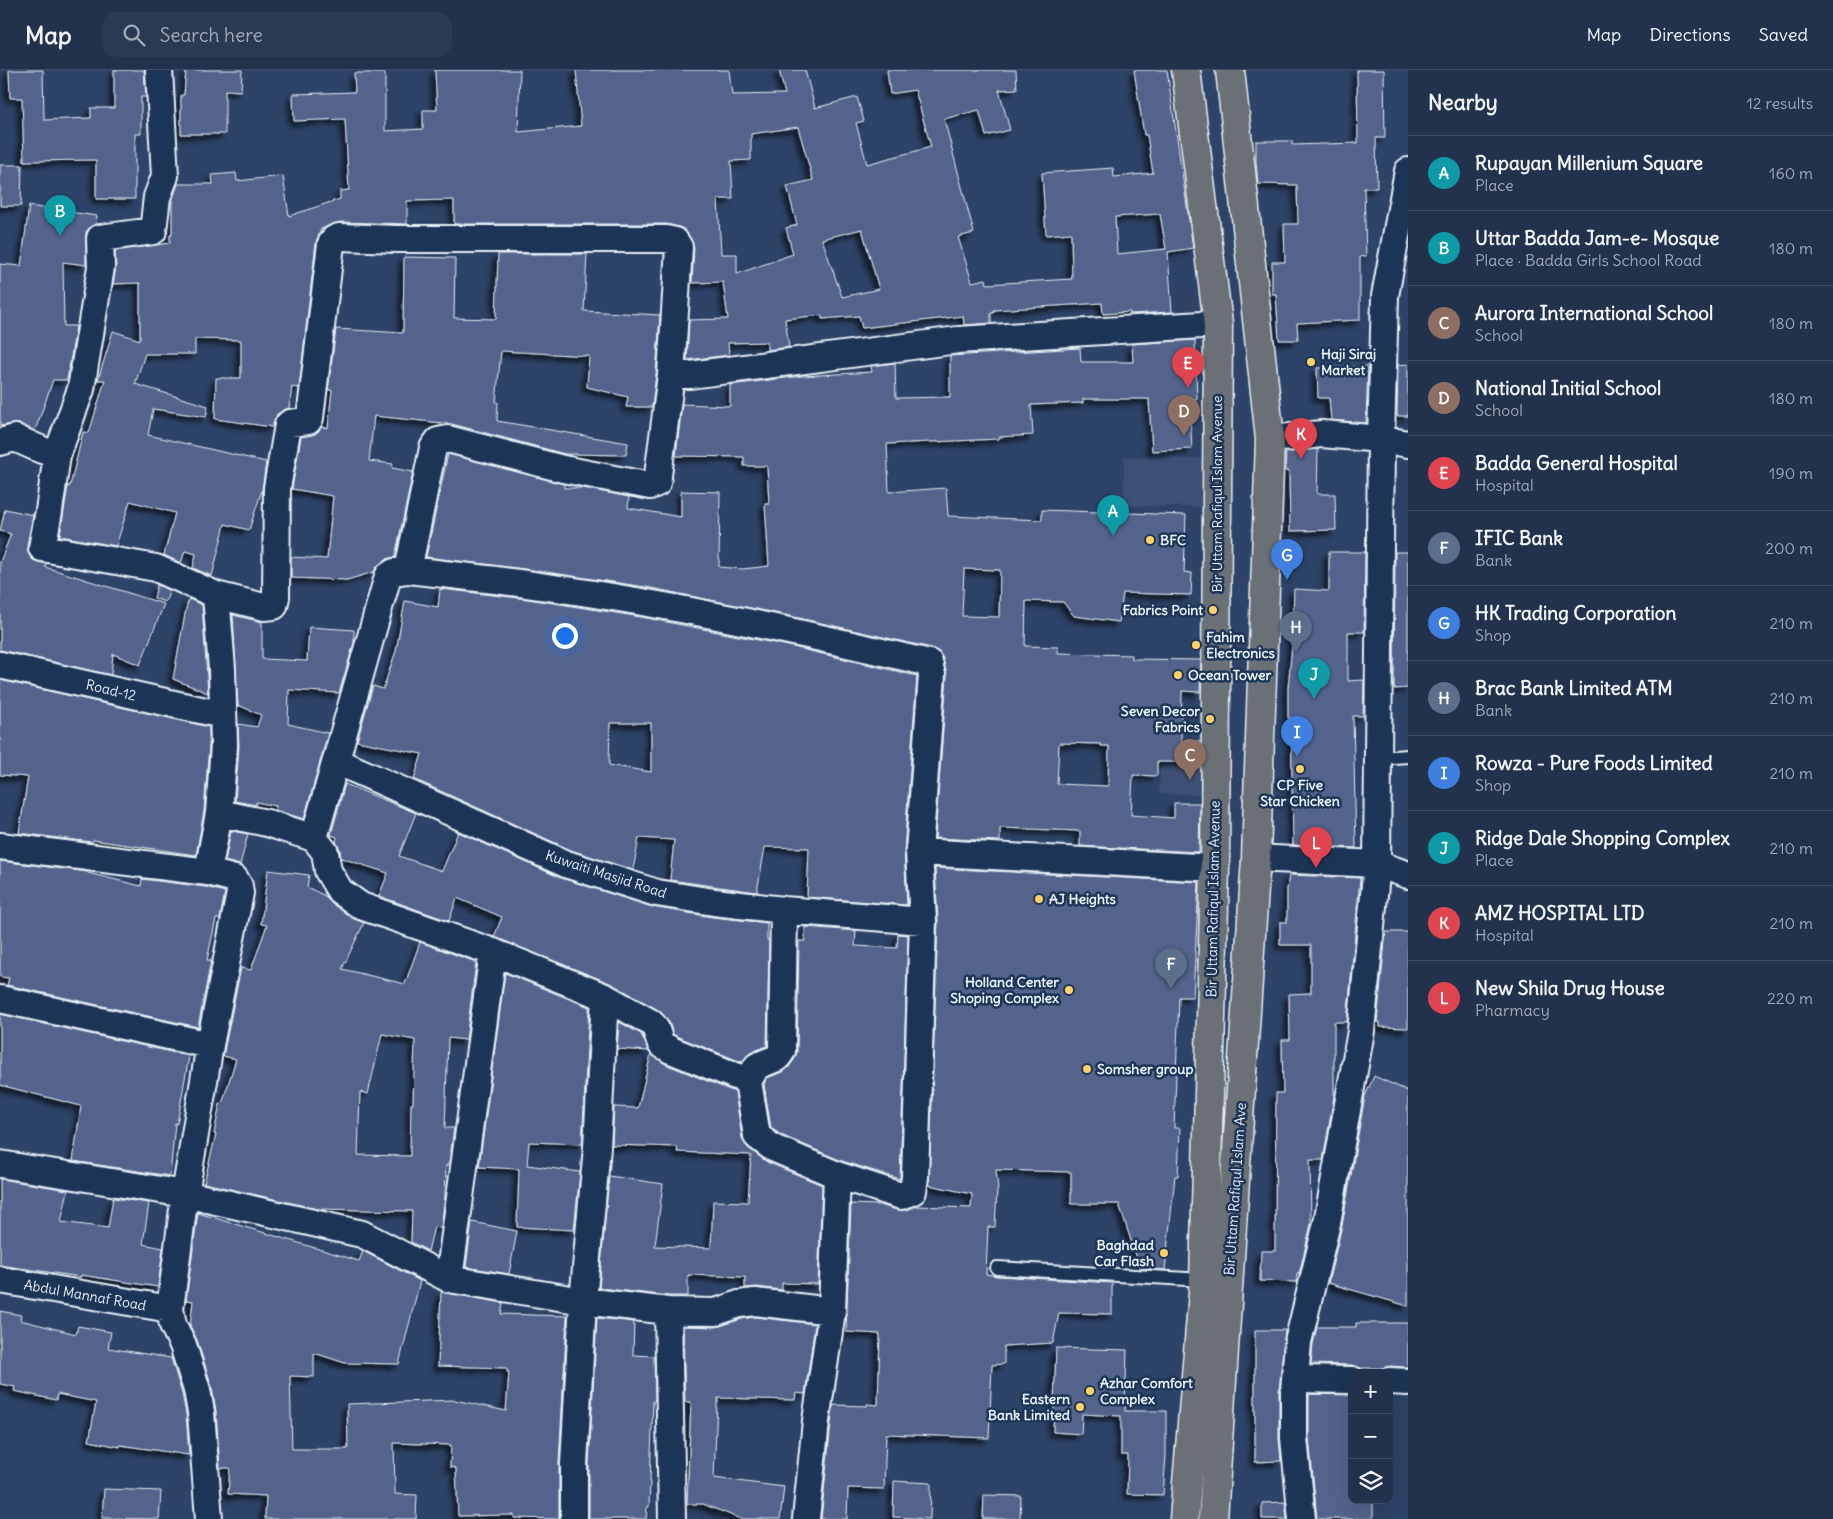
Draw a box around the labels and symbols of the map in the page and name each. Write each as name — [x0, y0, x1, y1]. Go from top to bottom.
pin: B — [44, 195, 76, 236]
place label: Haji Siraj Market — [1321, 345, 1376, 379]
pin: E — [1172, 347, 1204, 388]
marker: Haji Siraj Market — [1305, 356, 1317, 368]
pin: D — [1168, 395, 1200, 436]
street label: Bir Uttam Rafiqul Islam Avenue — [1208, 395, 1226, 593]
pin: K — [1285, 418, 1317, 459]
pin: A — [1097, 495, 1129, 536]
place label: BFC — [1160, 531, 1186, 549]
marker: BFC — [1144, 534, 1156, 546]
pin: G — [1271, 539, 1303, 580]
place label: Fabrics Point — [1123, 601, 1203, 619]
marker: Fabrics Point — [1207, 604, 1219, 616]
pin: H — [1280, 611, 1312, 652]
your location — [552, 623, 578, 649]
place label: Fahim Electronics — [1206, 628, 1276, 662]
marker: Fahim Electronics — [1190, 639, 1202, 651]
pin: J — [1298, 658, 1330, 699]
place label: Ocean Tower — [1188, 666, 1272, 684]
marker: Ocean Tower — [1172, 669, 1184, 681]
street label: Road-12 — [84, 675, 138, 705]
place label: Seven Decor Fabrics — [1121, 702, 1201, 736]
marker: Seven Decor Fabrics — [1204, 713, 1216, 725]
pin: I — [1281, 716, 1313, 757]
pin: C — [1174, 739, 1206, 780]
marker: CP Five Star Chicken — [1294, 763, 1306, 775]
place label: CP Five Star Chicken — [1260, 776, 1340, 810]
street label: Bir Uttam Rafiqul Islam Avenue — [1202, 800, 1224, 998]
pin: L — [1300, 827, 1332, 868]
street label: Kuwaiti Masjid Road — [543, 846, 669, 902]
place label: AJ Heights — [1049, 890, 1117, 908]
marker: AJ Heights — [1033, 893, 1045, 905]
pin: F — [1155, 948, 1187, 989]
place label: Holland Center Shoping Complex — [950, 973, 1059, 1007]
marker: Holland Center Shoping Complex — [1063, 984, 1075, 996]
place label: Somsher group — [1097, 1060, 1193, 1078]
marker: Somsher group — [1081, 1063, 1093, 1075]
street label: Bir Uttam Rafiqul Islam Ave — [1220, 1102, 1250, 1276]
place label: Baghdad Car Flash — [1094, 1236, 1155, 1270]
marker: Baghdad Car Flash — [1158, 1247, 1170, 1259]
street label: Abdul Mannaf Road — [22, 1275, 148, 1315]
place label: Azhar Comfort Complex — [1100, 1374, 1193, 1408]
marker: Azhar Comfort Complex — [1084, 1385, 1096, 1397]
place label: Eastern Bank Limited — [988, 1390, 1071, 1424]
marker: Eastern Bank Limited — [1074, 1401, 1086, 1413]

